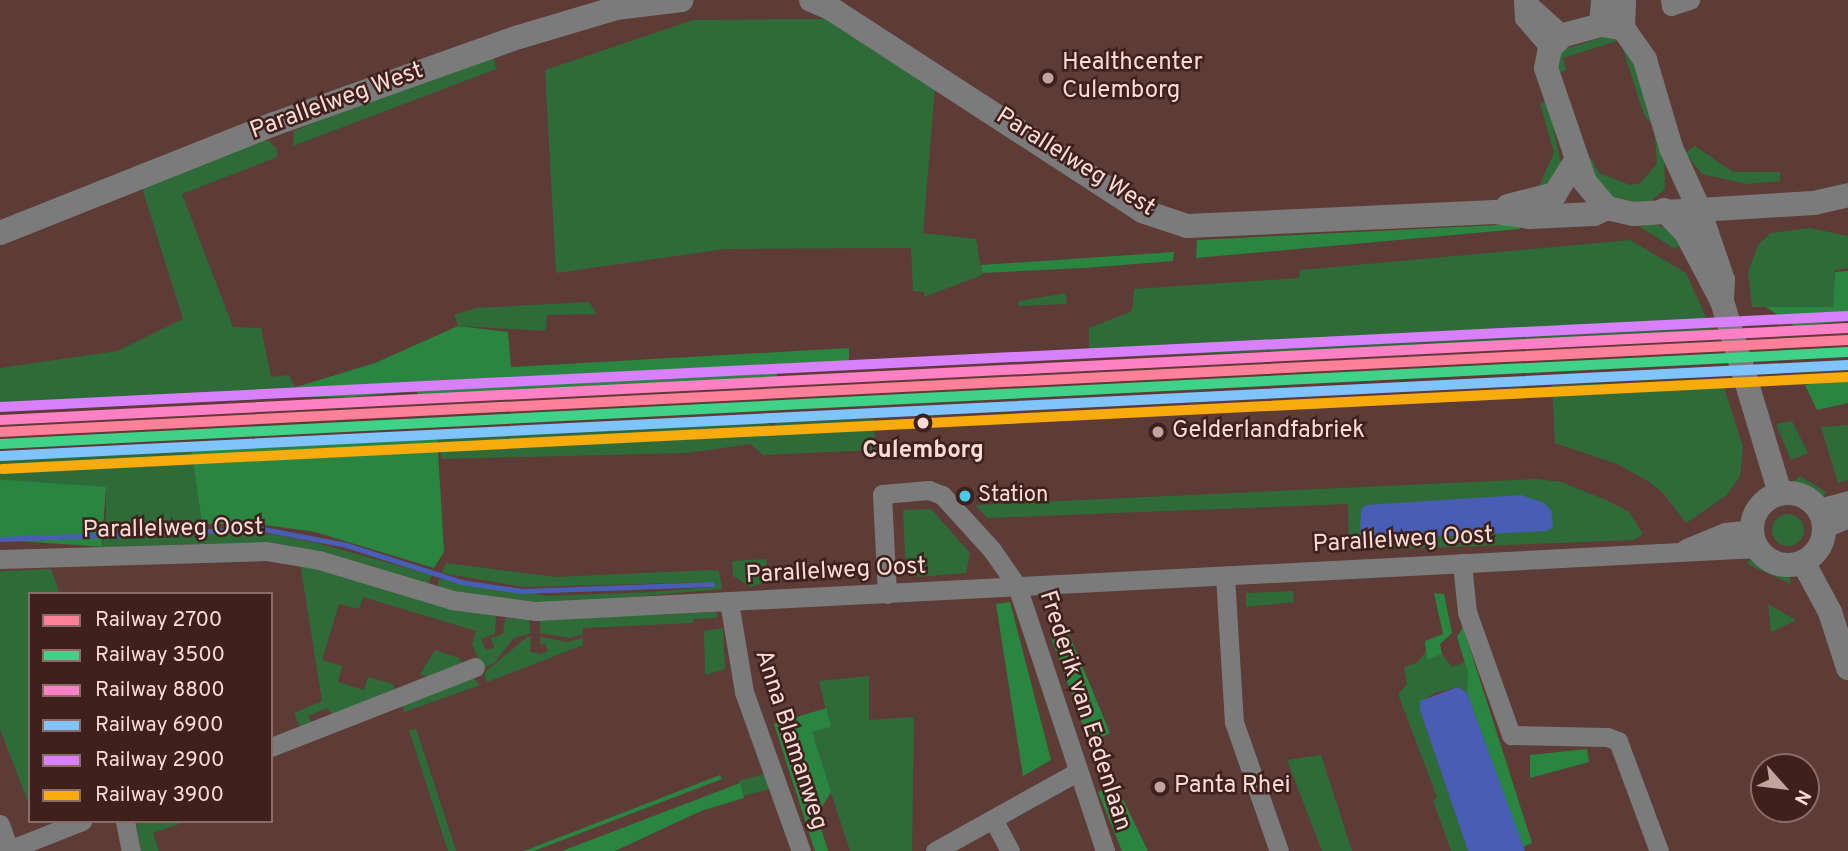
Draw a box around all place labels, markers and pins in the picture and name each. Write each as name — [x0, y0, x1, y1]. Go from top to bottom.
place label: Healthcenter Culemborg — [1062, 50, 1203, 106]
marker: Healthcenter Culemborg — [1040, 70, 1056, 86]
marker: Culemborg — [912, 412, 934, 434]
place label: Gelderlandfabriek — [1172, 418, 1365, 446]
marker: Gelderlandfabriek — [1150, 424, 1166, 440]
place label: Culemborg — [862, 438, 984, 466]
place label: Station — [978, 483, 1048, 509]
marker: Station — [958, 489, 972, 503]
place label: Panta Rhei — [1174, 773, 1291, 801]
marker: Panta Rhei — [1152, 779, 1168, 795]

